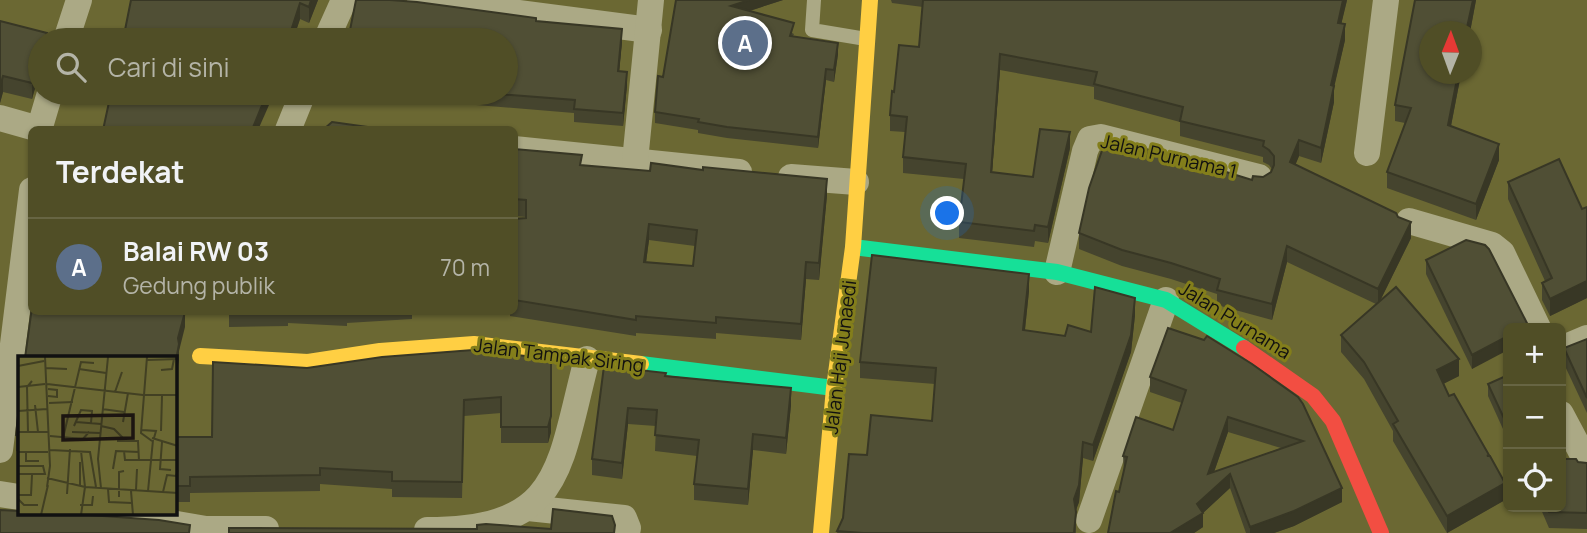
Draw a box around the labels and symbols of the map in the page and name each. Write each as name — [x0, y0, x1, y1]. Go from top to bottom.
pin: A — [722, 17, 768, 69]
north arrow — [1419, 21, 1482, 84]
street label: Jalan Purnama 1 — [1098, 128, 1240, 184]
your location — [930, 196, 964, 230]
street label: Jalan Purnama — [1174, 275, 1296, 365]
street label: Jalan Haji Junaedi — [818, 279, 862, 435]
street label: Jalan Tampak Siring — [472, 332, 646, 378]
inset map — [18, 356, 177, 516]

